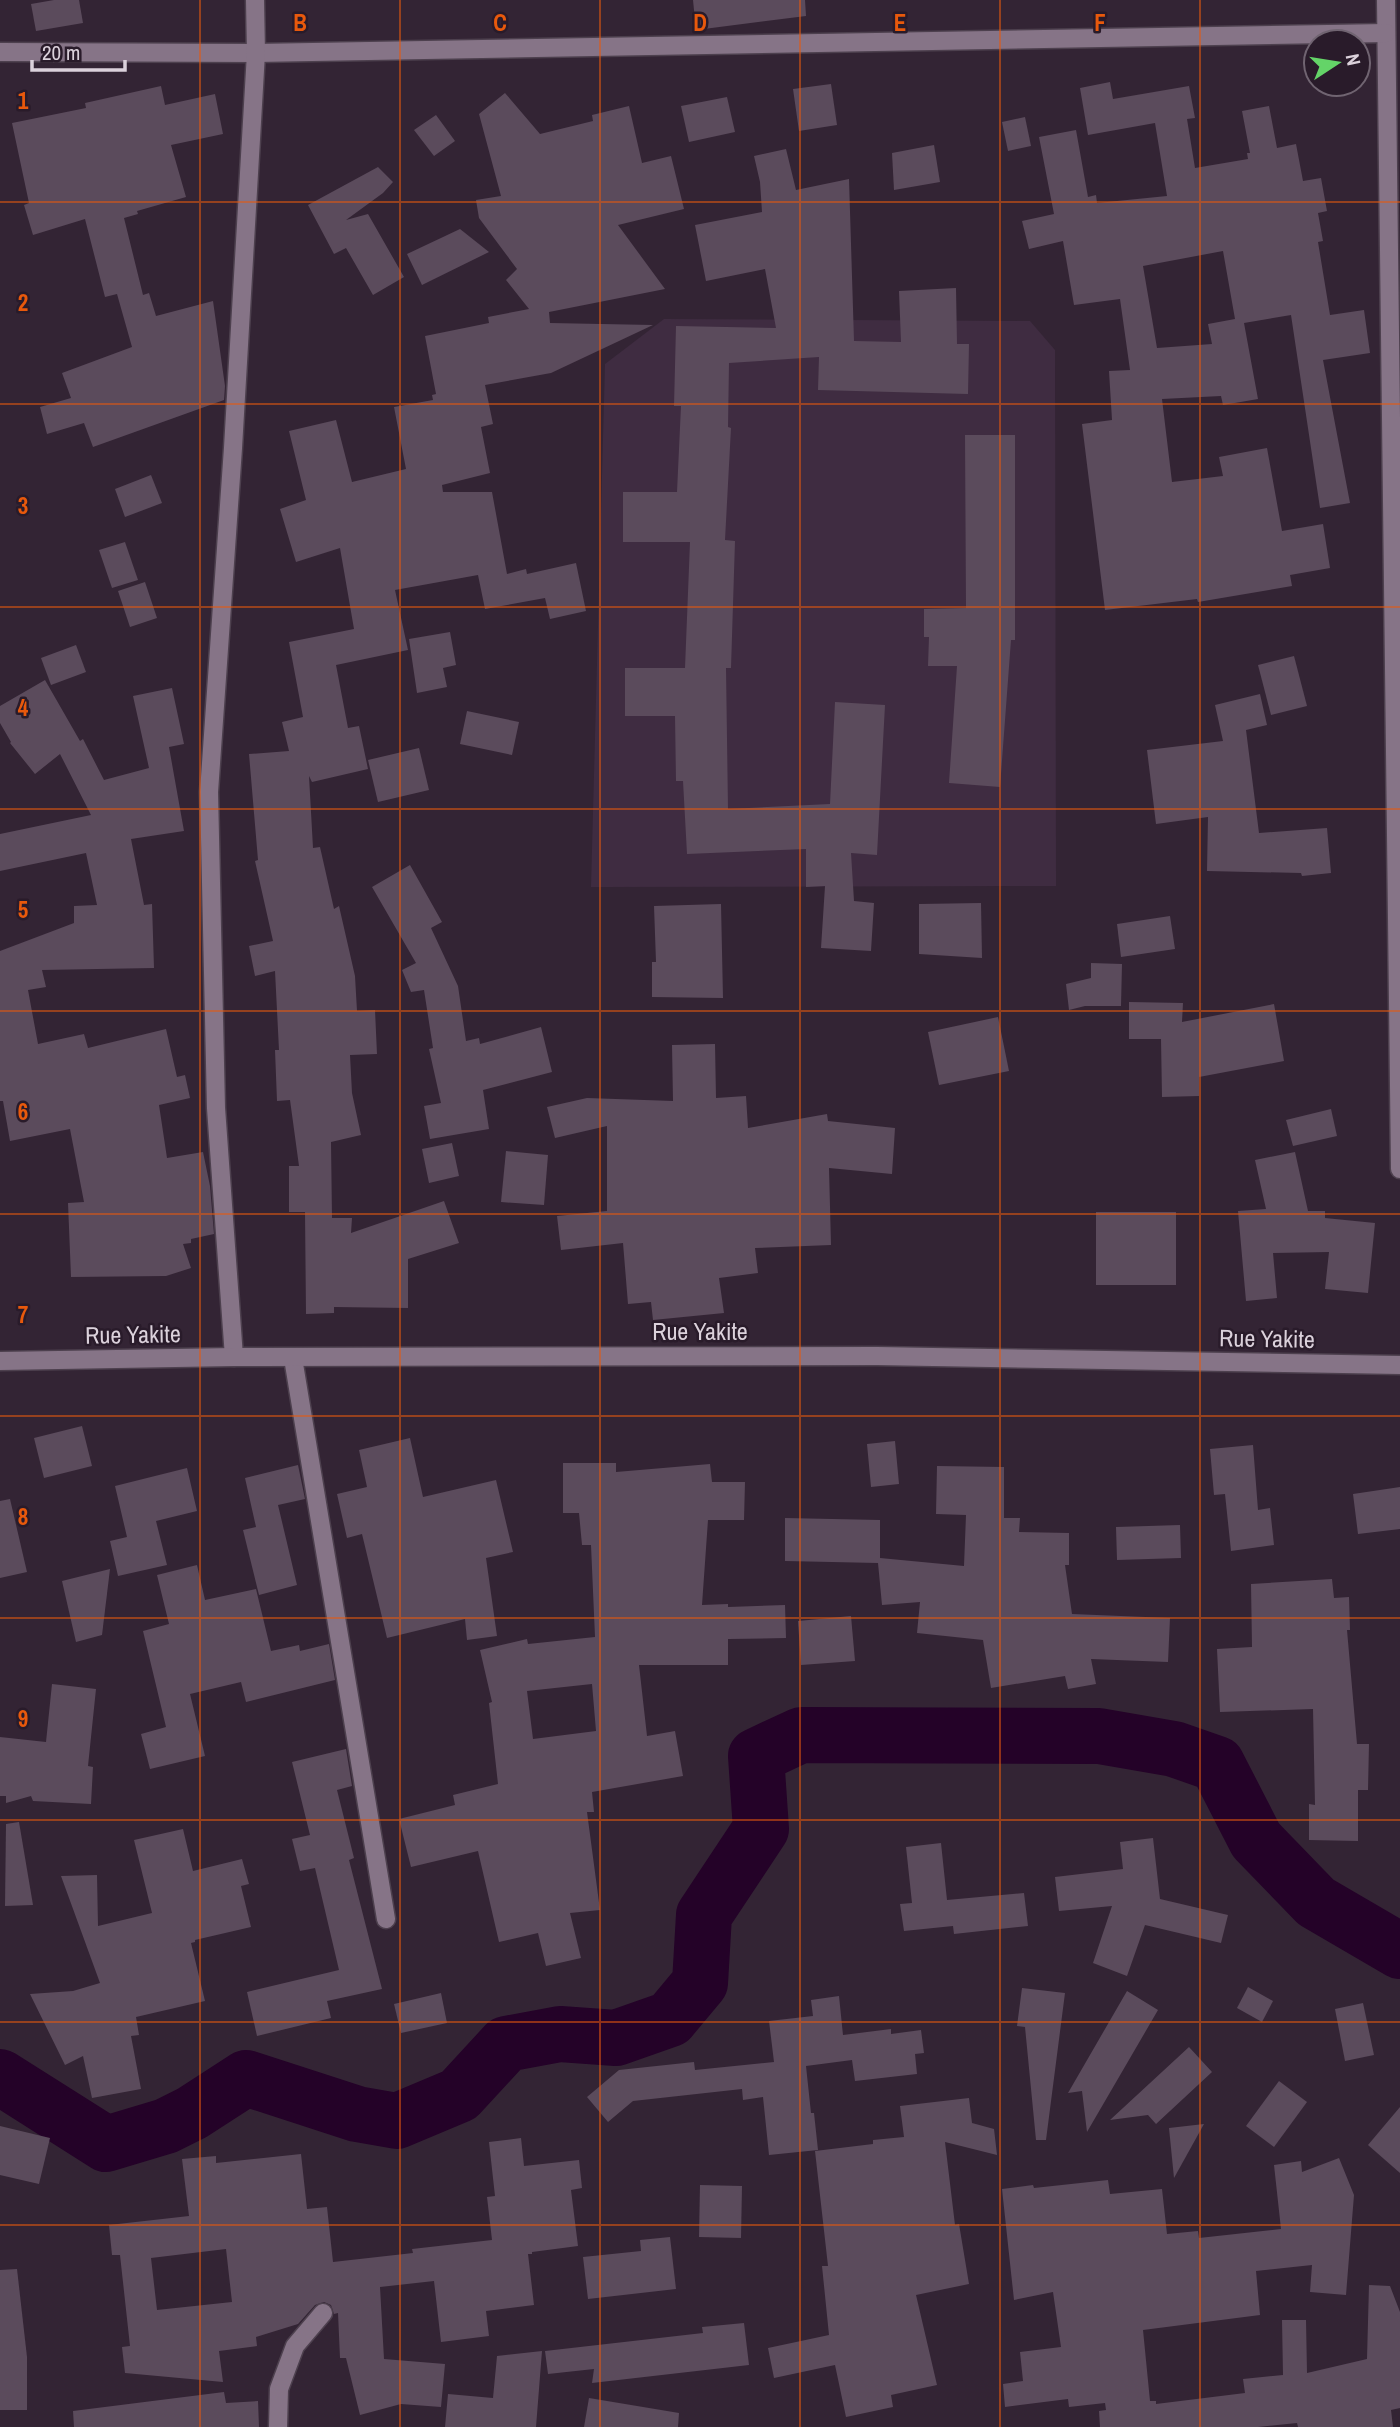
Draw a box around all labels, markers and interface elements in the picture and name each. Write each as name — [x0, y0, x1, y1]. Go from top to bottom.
text: B — [293, 7, 307, 38]
text: C — [493, 7, 507, 38]
text: D — [693, 7, 707, 38]
text: E — [894, 7, 906, 38]
text: F — [1094, 7, 1106, 38]
scale bar — [32, 28, 124, 72]
north arrow — [1302, 28, 1372, 98]
text: 20 m — [42, 38, 80, 67]
text: N — [1340, 51, 1368, 68]
text: 1 — [18, 85, 29, 116]
text: 2 — [18, 287, 28, 318]
text: 3 — [18, 490, 28, 521]
text: 4 — [18, 692, 29, 723]
text: 5 — [18, 894, 28, 925]
text: 6 — [18, 1096, 28, 1127]
text: 7 — [18, 1299, 28, 1330]
street label: Rue Yakite — [652, 1315, 748, 1347]
street label: Rue Yakite — [85, 1317, 181, 1351]
street label: Rue Yakite — [1219, 1321, 1315, 1355]
text: 8 — [18, 1501, 28, 1532]
text: 9 — [18, 1703, 28, 1734]

